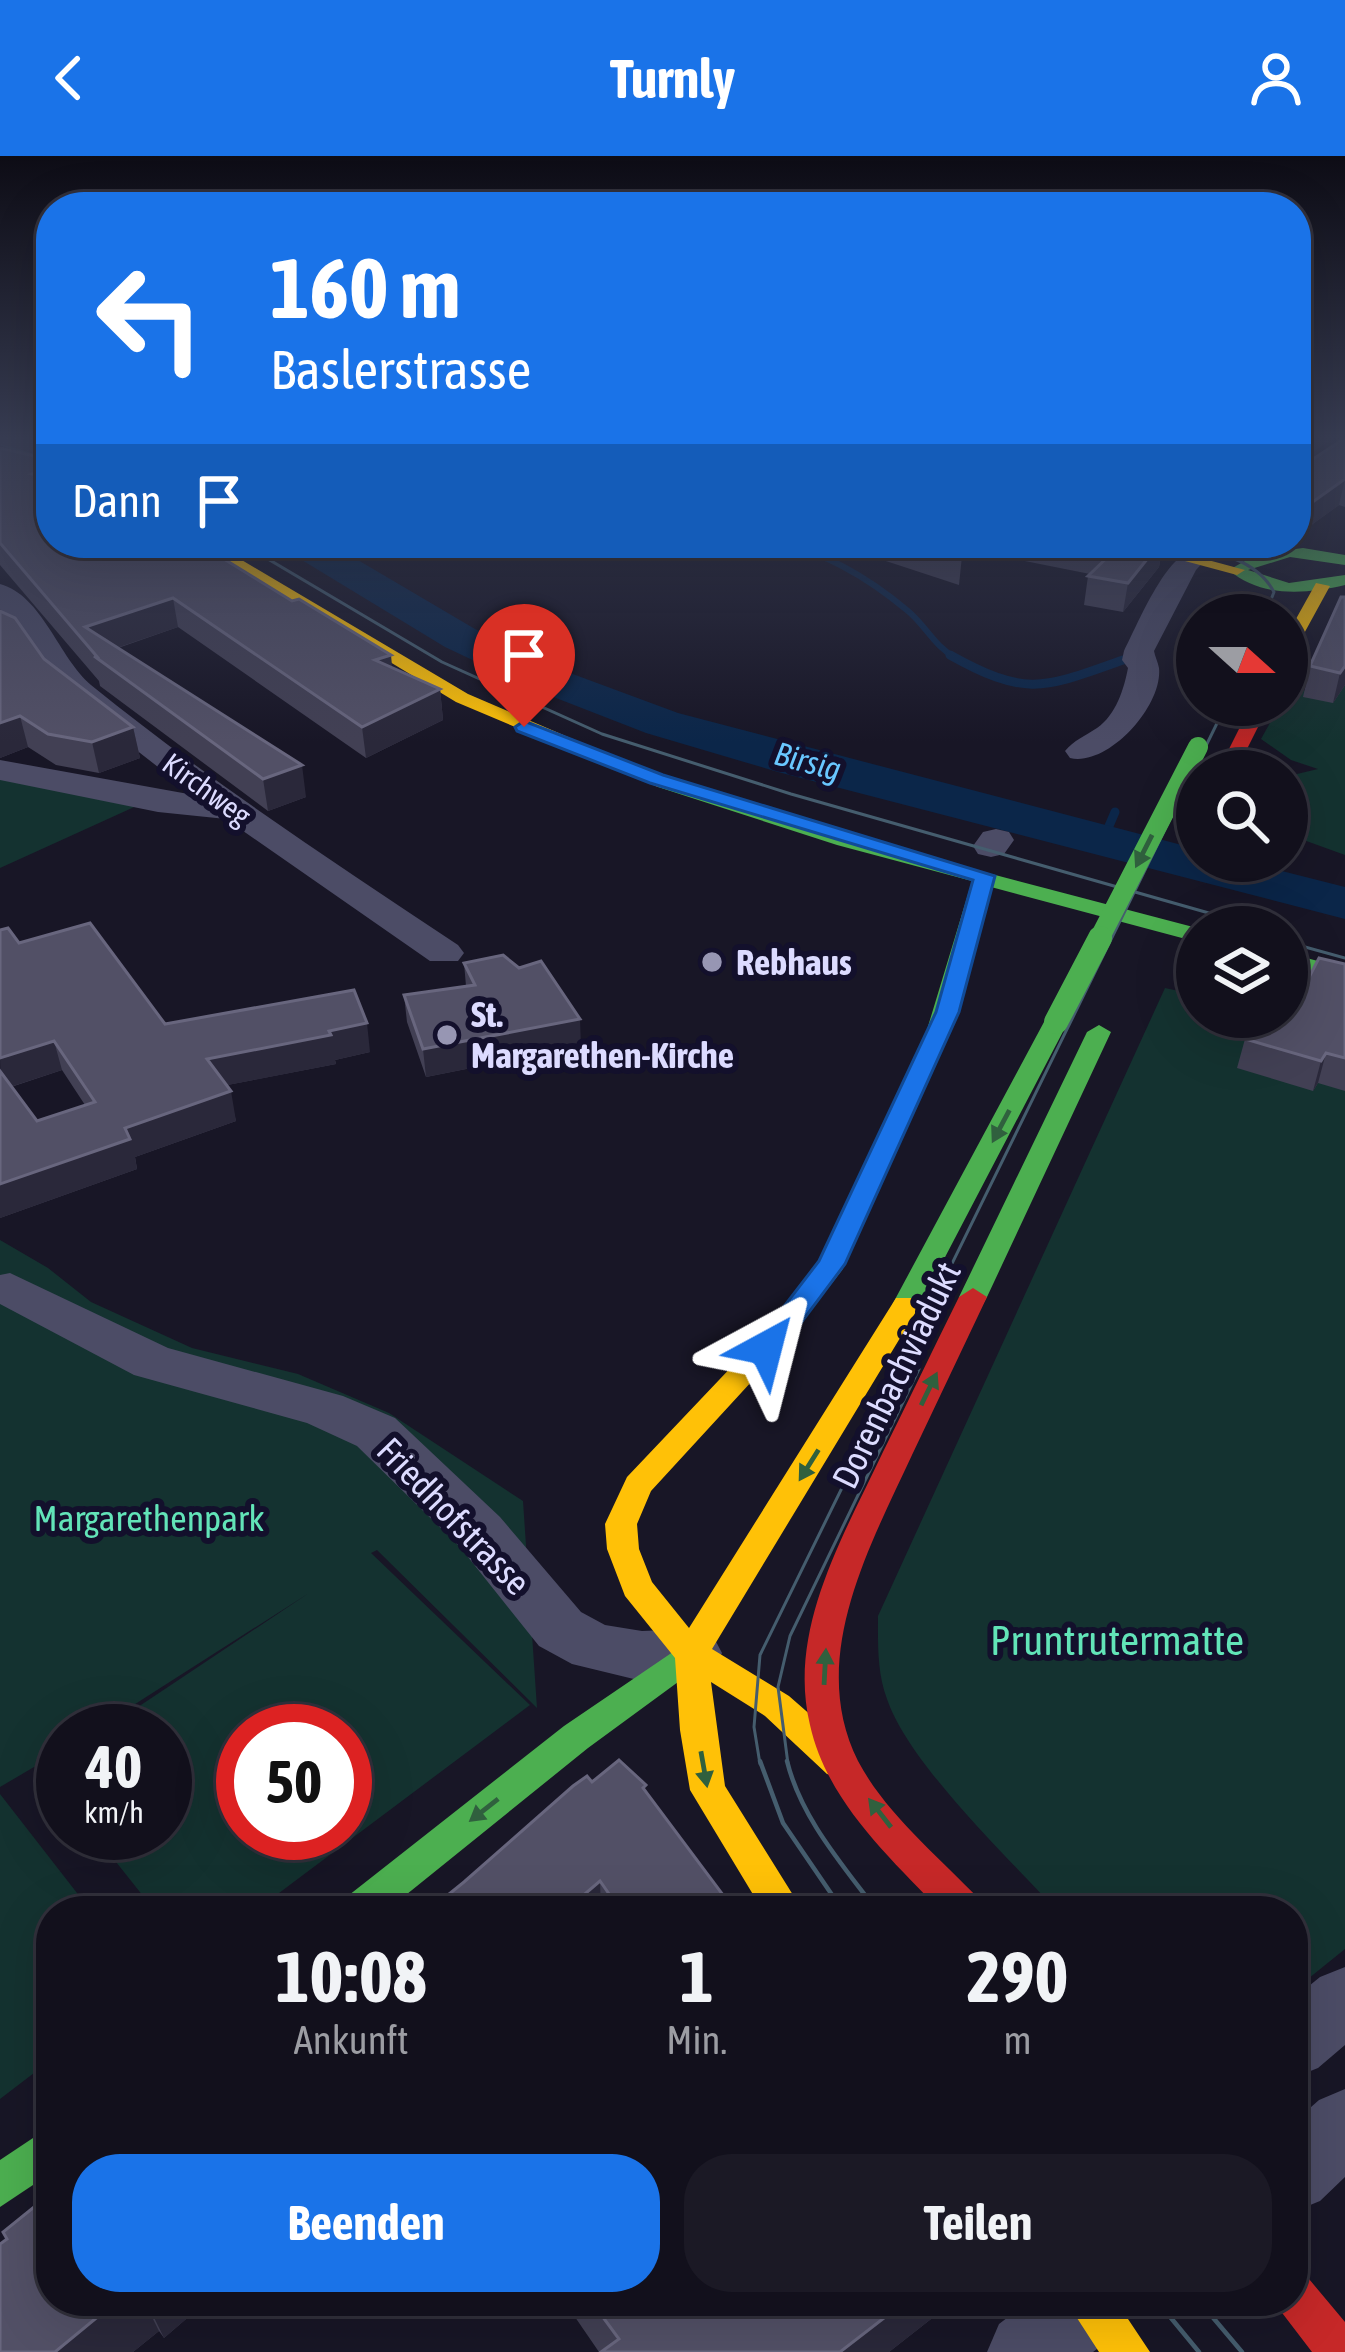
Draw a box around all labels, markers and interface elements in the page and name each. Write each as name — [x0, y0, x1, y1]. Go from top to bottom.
icon: back — [36, 45, 102, 111]
icon: person — [1243, 45, 1309, 111]
text: Turnly — [610, 48, 735, 109]
icon: left — [72, 240, 228, 396]
text: 160 m — [270, 240, 460, 336]
text: Baslerstrasse — [270, 339, 531, 400]
icon: arrive — [186, 468, 252, 534]
text: Dann — [72, 475, 162, 527]
north arrow — [1176, 594, 1308, 726]
map controls — [1176, 594, 1308, 1038]
pin — [473, 604, 575, 727]
icon: arrive — [491, 622, 557, 688]
water label: Birsig — [770, 734, 846, 788]
street label: Kirchweg — [156, 746, 258, 832]
button: search — [1176, 750, 1308, 882]
one-way arrow — [1134, 834, 1155, 868]
button: layers — [1176, 906, 1308, 1038]
place label: Rebhaus — [736, 941, 852, 983]
marker: Rebhaus — [699, 949, 725, 975]
place label: St. Margarethen-Kirche — [471, 993, 734, 1076]
marker: St. Margarethen-Kirche — [434, 1022, 460, 1048]
one-way arrow — [991, 1108, 1012, 1143]
street label: Dorenbachviadukt — [823, 1255, 969, 1495]
position arrow — [703, 1285, 829, 1411]
one-way arrow — [919, 1371, 939, 1406]
street label: Friedhofstrasse — [369, 1429, 539, 1603]
one-way arrow — [799, 1448, 821, 1481]
park label: Margarethenpark — [34, 1497, 265, 1539]
park label: Pruntrutermatte — [990, 1616, 1244, 1664]
one-way arrow — [816, 1647, 835, 1685]
speed limit sign: 50 — [216, 1704, 372, 1860]
text: 40 — [86, 1732, 142, 1801]
one-way arrow — [695, 1750, 714, 1788]
text: km/h — [84, 1795, 144, 1829]
one-way arrow — [469, 1797, 500, 1822]
one-way arrow — [868, 1798, 893, 1829]
text: 10:08 — [276, 1935, 427, 2017]
text: 1 — [680, 1935, 714, 2017]
text: 290 — [967, 1935, 1068, 2017]
text: Ankunft — [294, 2018, 409, 2062]
text: Min. — [666, 2018, 727, 2062]
text: m — [1004, 2018, 1032, 2062]
button: Beenden — [72, 2154, 660, 2292]
button: Teilen — [684, 2154, 1272, 2292]

